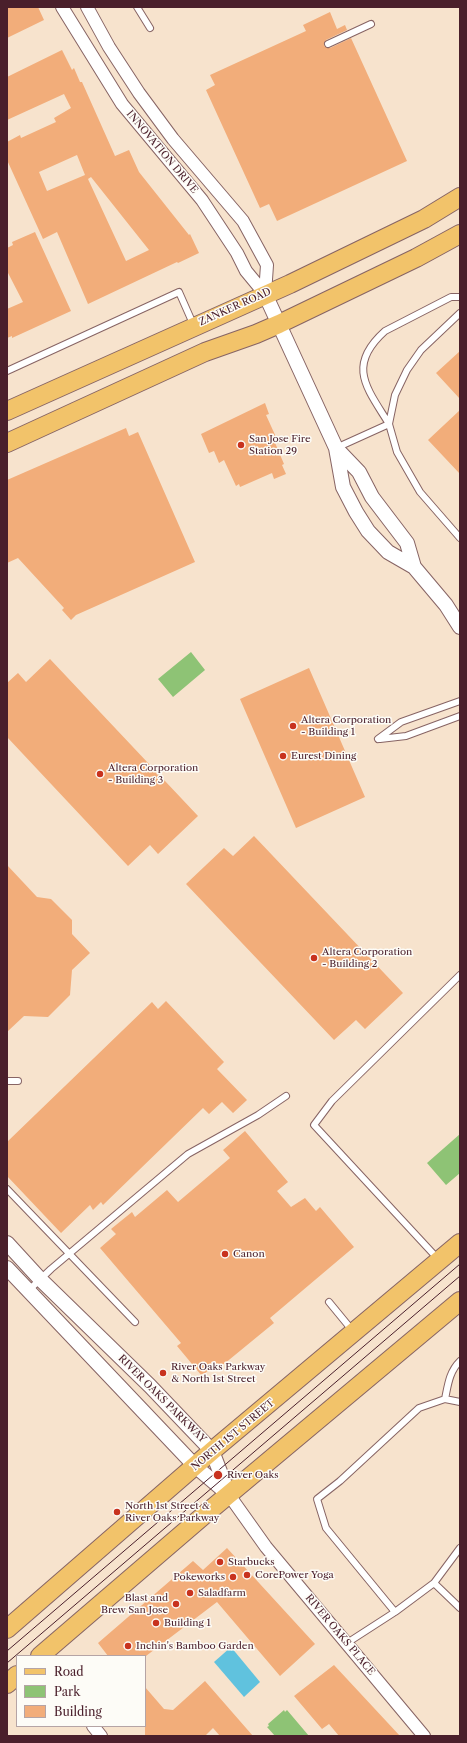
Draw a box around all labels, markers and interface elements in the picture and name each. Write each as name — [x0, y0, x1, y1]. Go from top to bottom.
street label: INNOVATION DRIVE — [124, 108, 200, 196]
street label: ZANKER ROAD — [197, 286, 273, 328]
place label: San Jose Fire Station 29 — [249, 433, 310, 456]
marker: San Jose Fire Station 29 — [236, 440, 246, 450]
place label: Altera Corporation - Building 1 — [301, 714, 391, 738]
marker: Altera Corporation - Building 1 — [288, 721, 298, 731]
place label: Eurest Dining — [291, 750, 356, 762]
marker: Eurest Dining — [278, 751, 288, 761]
place label: Altera Corporation - Building 3 — [108, 762, 198, 786]
marker: Altera Corporation - Building 3 — [95, 769, 105, 779]
place label: Altera Corporation - Building 2 — [322, 946, 412, 970]
marker: Altera Corporation - Building 2 — [309, 953, 319, 963]
place label: Canon — [233, 1248, 265, 1260]
marker: Canon — [220, 1249, 230, 1259]
street label: RIVER OAKS PARKWAY — [116, 1353, 208, 1445]
place label: River Oaks Parkway & North 1st Street — [171, 1361, 265, 1384]
marker: River Oaks Parkway & North 1st Street — [158, 1368, 168, 1378]
street label: NORTH 1ST STREET — [189, 1397, 277, 1473]
marker: River Oaks — [212, 1469, 224, 1481]
place label: River Oaks — [227, 1469, 279, 1481]
place label: North 1st Street & River Oaks Parkway — [125, 1500, 219, 1524]
marker: North 1st Street & River Oaks Parkway — [112, 1507, 122, 1517]
place label: Starbucks — [228, 1556, 275, 1568]
marker: Starbucks — [215, 1557, 225, 1567]
place label: CorePower Yoga — [255, 1569, 334, 1581]
marker: CorePower Yoga — [242, 1570, 252, 1580]
place label: Pokeworks — [173, 1571, 225, 1583]
marker: Pokeworks — [228, 1572, 238, 1582]
place label: Saladfarm — [198, 1587, 246, 1599]
marker: Saladfarm — [185, 1588, 195, 1598]
place label: Blast and Brew San Jose — [101, 1592, 168, 1616]
street label: RIVER OAKS PLACE — [303, 1592, 377, 1678]
marker: Blast and Brew San Jose — [171, 1599, 181, 1609]
place label: Building 1 — [164, 1617, 211, 1629]
marker: Building 1 — [151, 1618, 161, 1628]
place label: Inchin's Bamboo Garden — [136, 1640, 254, 1652]
marker: Inchin's Bamboo Garden — [123, 1641, 133, 1651]
legend — [16, 1655, 146, 1727]
text: Road — [54, 1664, 84, 1679]
text: Park — [54, 1684, 80, 1699]
text: Building — [54, 1704, 102, 1719]

